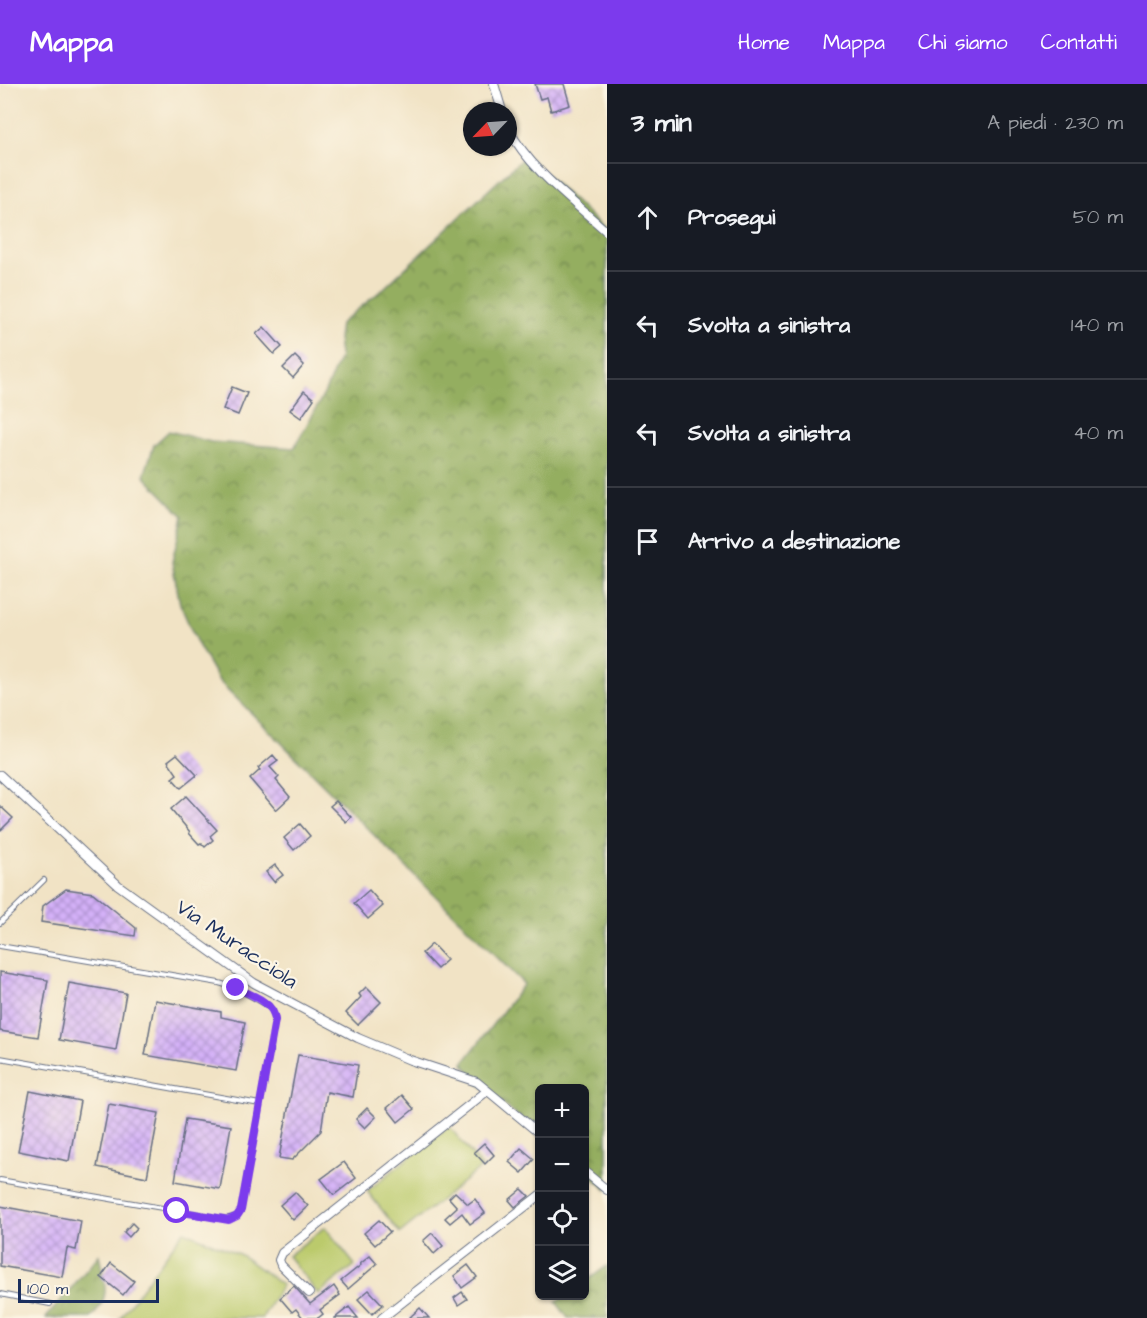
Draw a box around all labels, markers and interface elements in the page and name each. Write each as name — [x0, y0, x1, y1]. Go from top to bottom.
text: Mappa — [30, 23, 113, 62]
text: Home — [738, 28, 790, 57]
text: Mappa — [823, 28, 885, 57]
text: Chi siamo — [918, 28, 1007, 57]
text: Contatti — [1040, 28, 1117, 57]
north arrow — [463, 102, 517, 156]
text: 3 min — [631, 105, 692, 141]
text: A piedi · 230 m — [987, 109, 1123, 137]
icon: ahead — [631, 201, 664, 234]
text: Prosegui — [688, 202, 775, 233]
text: 50 m — [1073, 203, 1123, 231]
icon: left — [631, 309, 664, 342]
text: Svolta a sinistra — [688, 310, 850, 341]
text: 140 m — [1071, 311, 1123, 339]
icon: left — [631, 417, 664, 450]
text: Svolta a sinistra — [688, 418, 850, 449]
text: 40 m — [1073, 419, 1123, 447]
icon: arrive — [631, 525, 664, 558]
text: Arrivo a destinazione — [688, 526, 900, 557]
street label: Via Muracciola — [170, 892, 304, 996]
route end — [222, 974, 248, 1000]
map controls — [535, 1084, 589, 1300]
button: + — [535, 1084, 589, 1138]
button: − — [535, 1138, 589, 1192]
button: locate — [535, 1192, 589, 1246]
route start — [163, 1197, 189, 1223]
button: layers — [535, 1246, 589, 1300]
scale bar — [18, 1276, 159, 1304]
text: 100 m — [27, 1278, 68, 1300]

